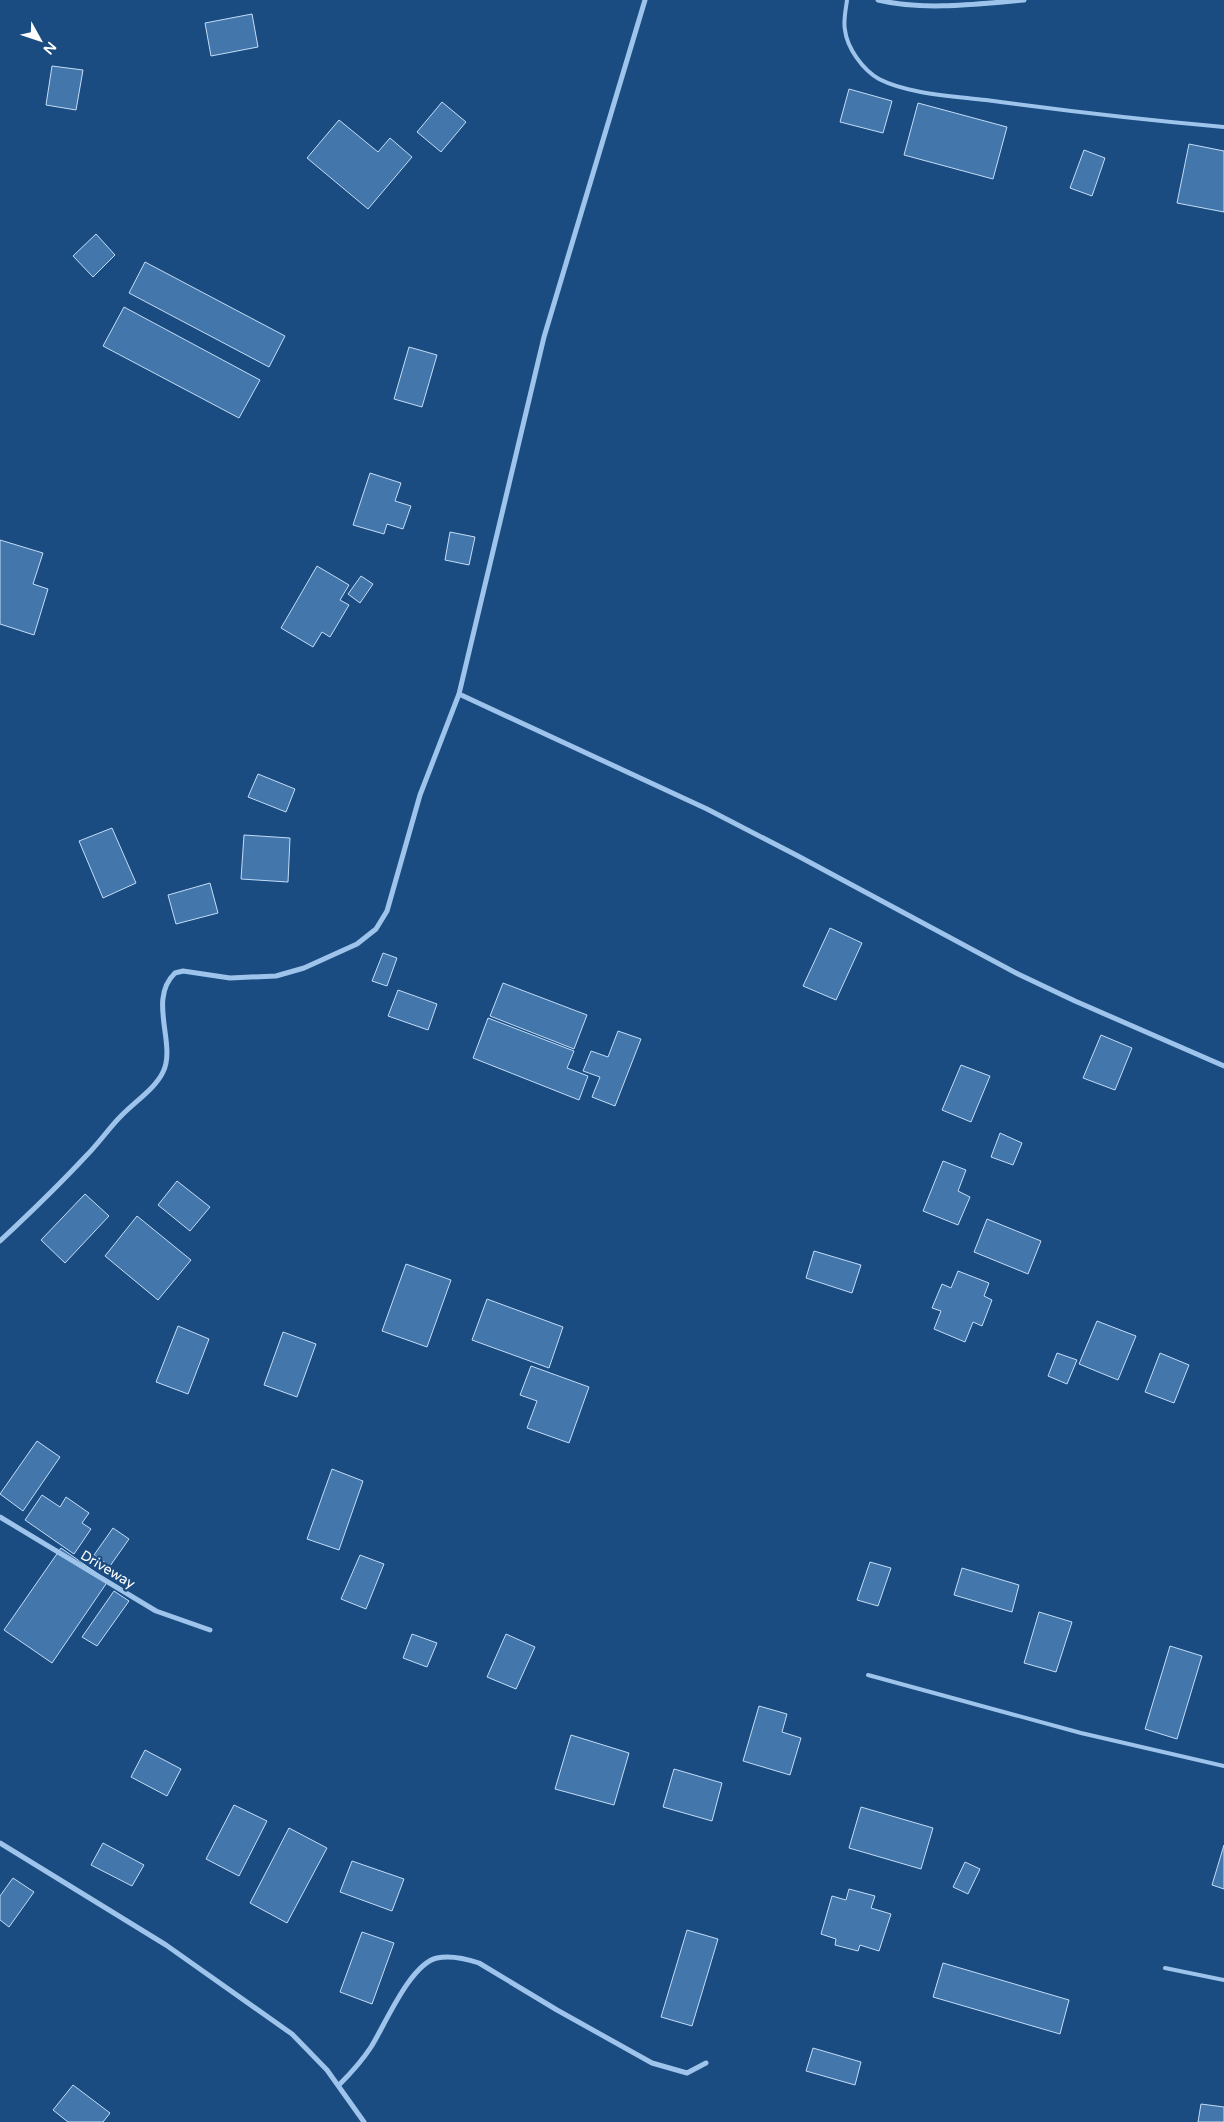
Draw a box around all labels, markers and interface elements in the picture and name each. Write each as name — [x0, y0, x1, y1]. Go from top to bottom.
north arrow — [15, 15, 65, 65]
text: N — [39, 38, 60, 58]
street label: Driveway — [77, 1547, 139, 1593]

